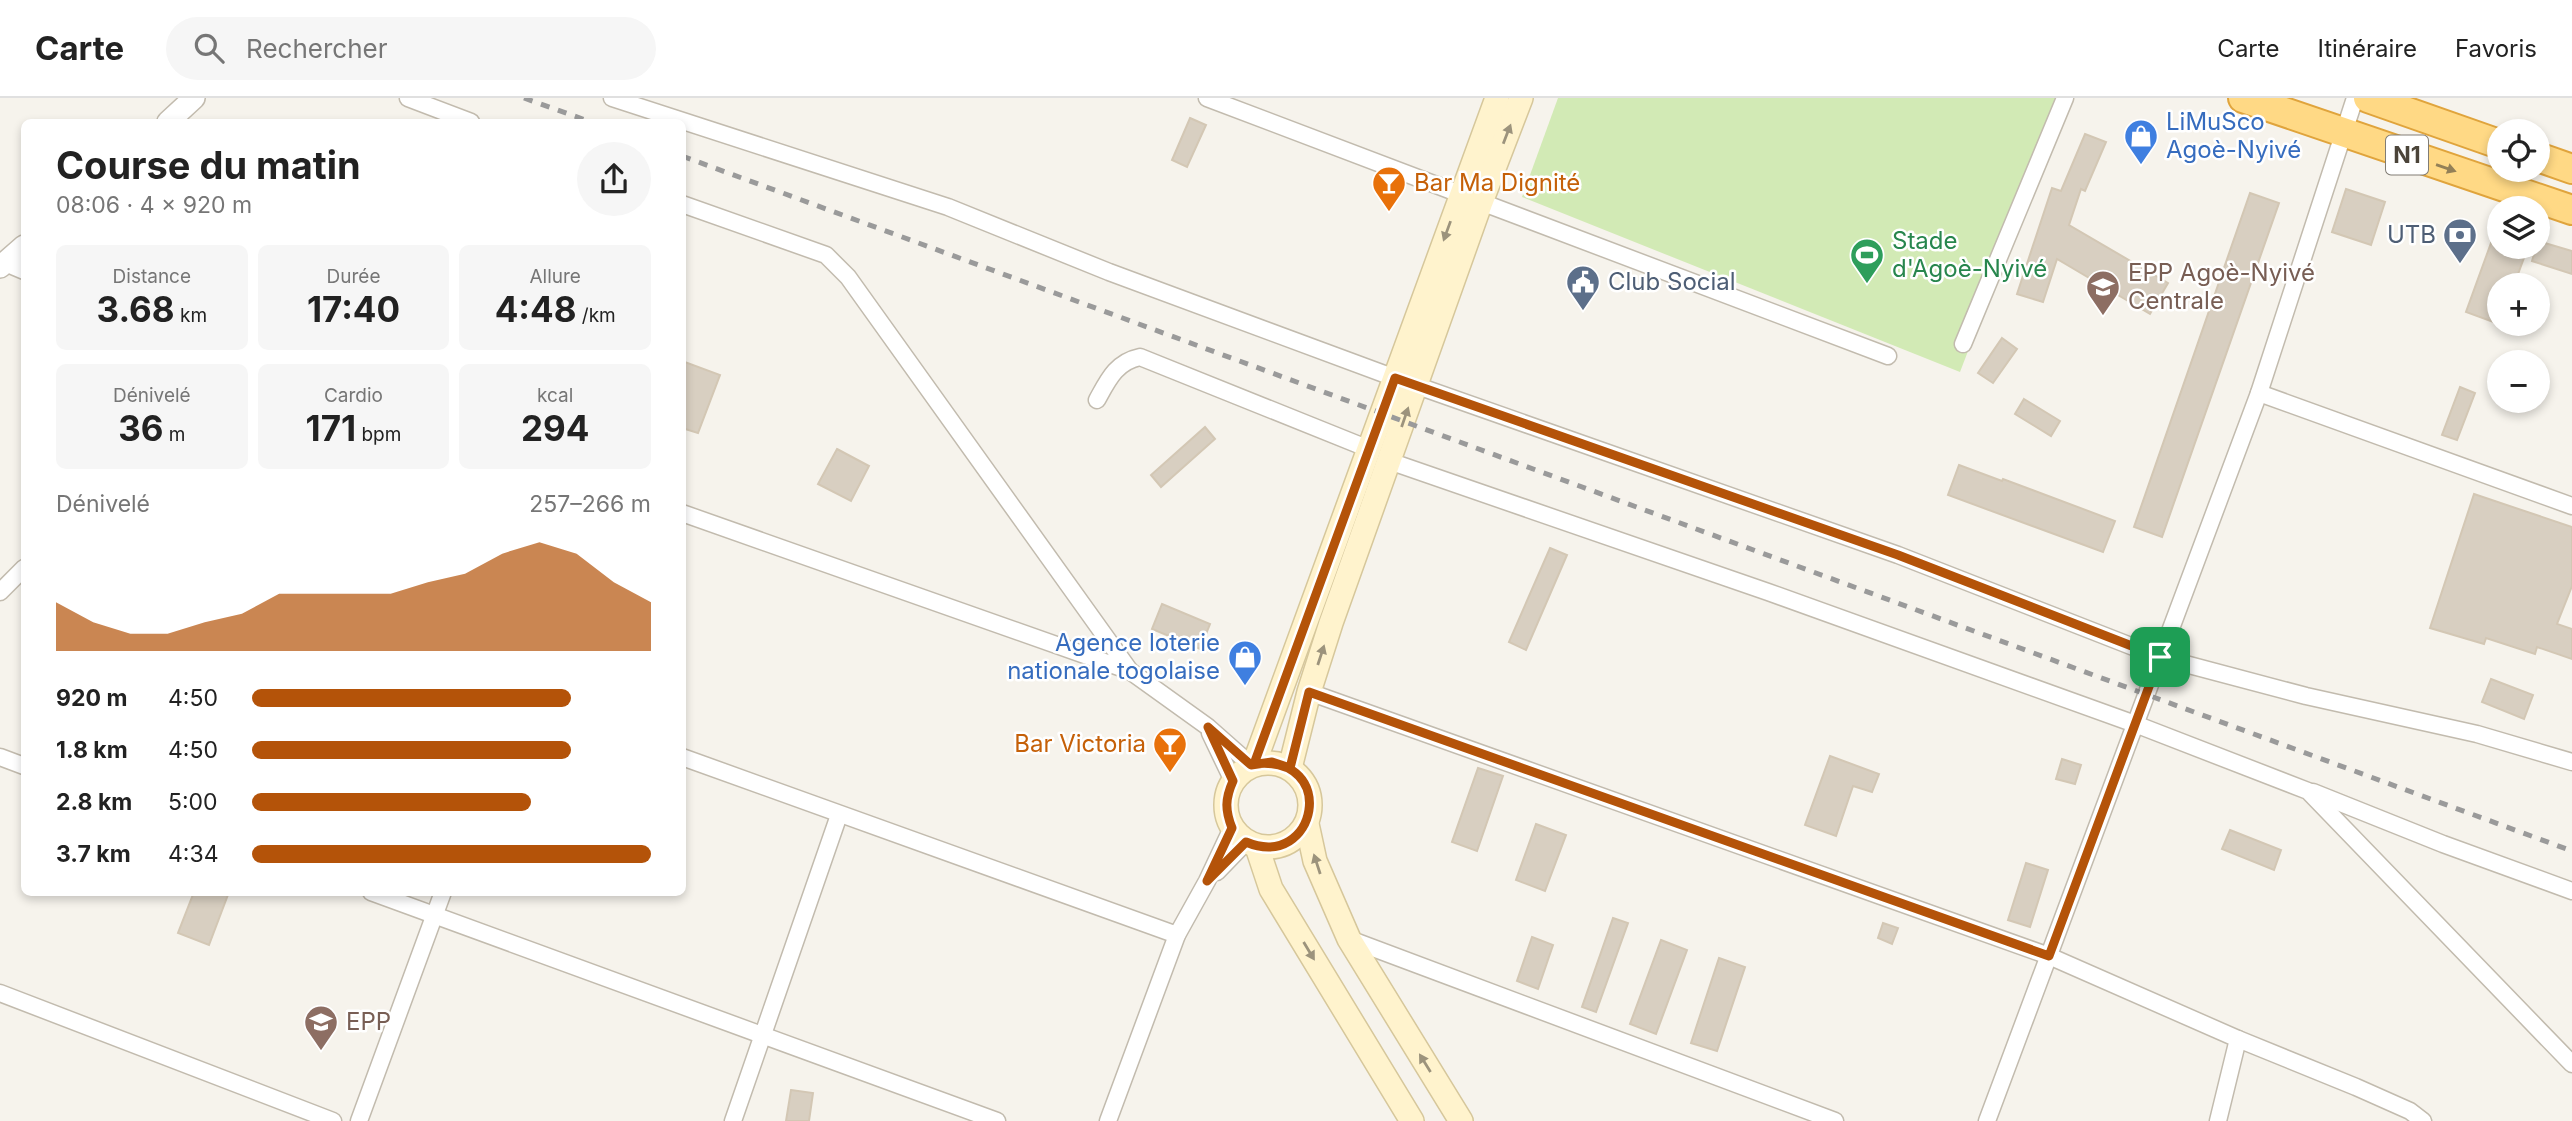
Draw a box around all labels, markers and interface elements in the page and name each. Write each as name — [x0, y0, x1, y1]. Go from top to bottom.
search box — [166, 17, 656, 80]
text: Carte — [35, 28, 124, 68]
icon: search — [190, 29, 228, 67]
text: Rechercher — [246, 33, 388, 64]
text: Carte — [2217, 34, 2279, 63]
text: Itinéraire — [2317, 34, 2417, 63]
text: Favoris — [2455, 34, 2537, 63]
place label: LiMuSco Agoè-Nyivé — [2166, 107, 2301, 164]
shop icon: LiMuSco Agoè-Nyivé — [2122, 117, 2160, 166]
map controls — [2487, 119, 2550, 413]
button: locate — [2487, 119, 2550, 182]
one-way arrow — [1501, 123, 1512, 144]
road number: N1 — [2386, 136, 2428, 174]
text: Course du matin — [56, 142, 361, 188]
button: share — [577, 142, 651, 216]
one-way arrow — [2436, 163, 2457, 174]
bar icon: Bar Ma Dignité — [1370, 164, 1408, 213]
place label: Bar Ma Dignité — [1414, 168, 1580, 197]
text: 08:06 · 4 × 920 m — [56, 191, 252, 219]
button: layers — [2487, 196, 2550, 259]
bank icon: UTB — [2441, 216, 2479, 265]
one-way arrow — [1442, 220, 1453, 241]
place label: UTB — [2387, 220, 2436, 249]
place label: Stade d'Agoè-Nyivé — [1892, 226, 2047, 283]
sports icon: Stade d'Agoè-Nyivé — [1848, 236, 1886, 285]
place label: EPP Agoè-Nyivé Centrale — [2128, 258, 2315, 315]
public building icon: Club Social — [1564, 263, 1602, 312]
text: Distance — [113, 265, 191, 288]
text: Durée — [327, 265, 380, 288]
text: Allure — [529, 265, 581, 288]
place label: Club Social — [1608, 267, 1736, 296]
school or university icon: EPP Agoè-Nyivé Centrale — [2084, 268, 2122, 317]
button: + — [2487, 273, 2550, 336]
text: 3.68 — [97, 288, 175, 330]
text: 17:40 — [307, 288, 400, 330]
text: 4:48 — [495, 288, 576, 330]
text: km — [175, 304, 207, 327]
text: /km — [576, 304, 616, 327]
button: − — [2487, 350, 2550, 413]
text: Dénivelé — [113, 384, 191, 407]
text: Cardio — [324, 384, 383, 407]
text: kcal — [537, 384, 573, 407]
one-way arrow — [1400, 406, 1411, 427]
text: 36 — [118, 407, 163, 449]
text: 171 — [306, 407, 356, 449]
text: 294 — [521, 407, 589, 449]
text: m — [163, 423, 185, 446]
text: bpm — [356, 423, 401, 446]
text: Dénivelé — [56, 490, 150, 518]
text: 257–266 m — [529, 490, 651, 518]
pin — [2130, 627, 2190, 687]
place label: Agence loterie nationale togolaise — [1007, 628, 1220, 685]
shop icon: Agence loterie nationale togolaise — [1226, 638, 1264, 687]
icon: arrive — [2141, 638, 2179, 676]
one-way arrow — [1316, 644, 1327, 665]
text: 920 m — [56, 684, 127, 712]
text: 4:50 — [168, 684, 218, 712]
bar icon: Bar Victoria — [1151, 725, 1189, 774]
place label: Bar Victoria — [1014, 729, 1146, 758]
text: 1.8 km — [56, 736, 128, 764]
text: 4:50 — [168, 736, 218, 764]
text: 2.8 km — [56, 788, 132, 816]
text: 5:00 — [168, 788, 218, 816]
text: 3.7 km — [56, 840, 131, 868]
text: 4:34 — [168, 840, 219, 868]
one-way arrow — [1311, 853, 1322, 874]
one-way arrow — [1302, 942, 1315, 961]
school or university icon: EPP — [302, 1003, 340, 1052]
place label: EPP — [346, 1007, 391, 1036]
one-way arrow — [1419, 1053, 1432, 1072]

